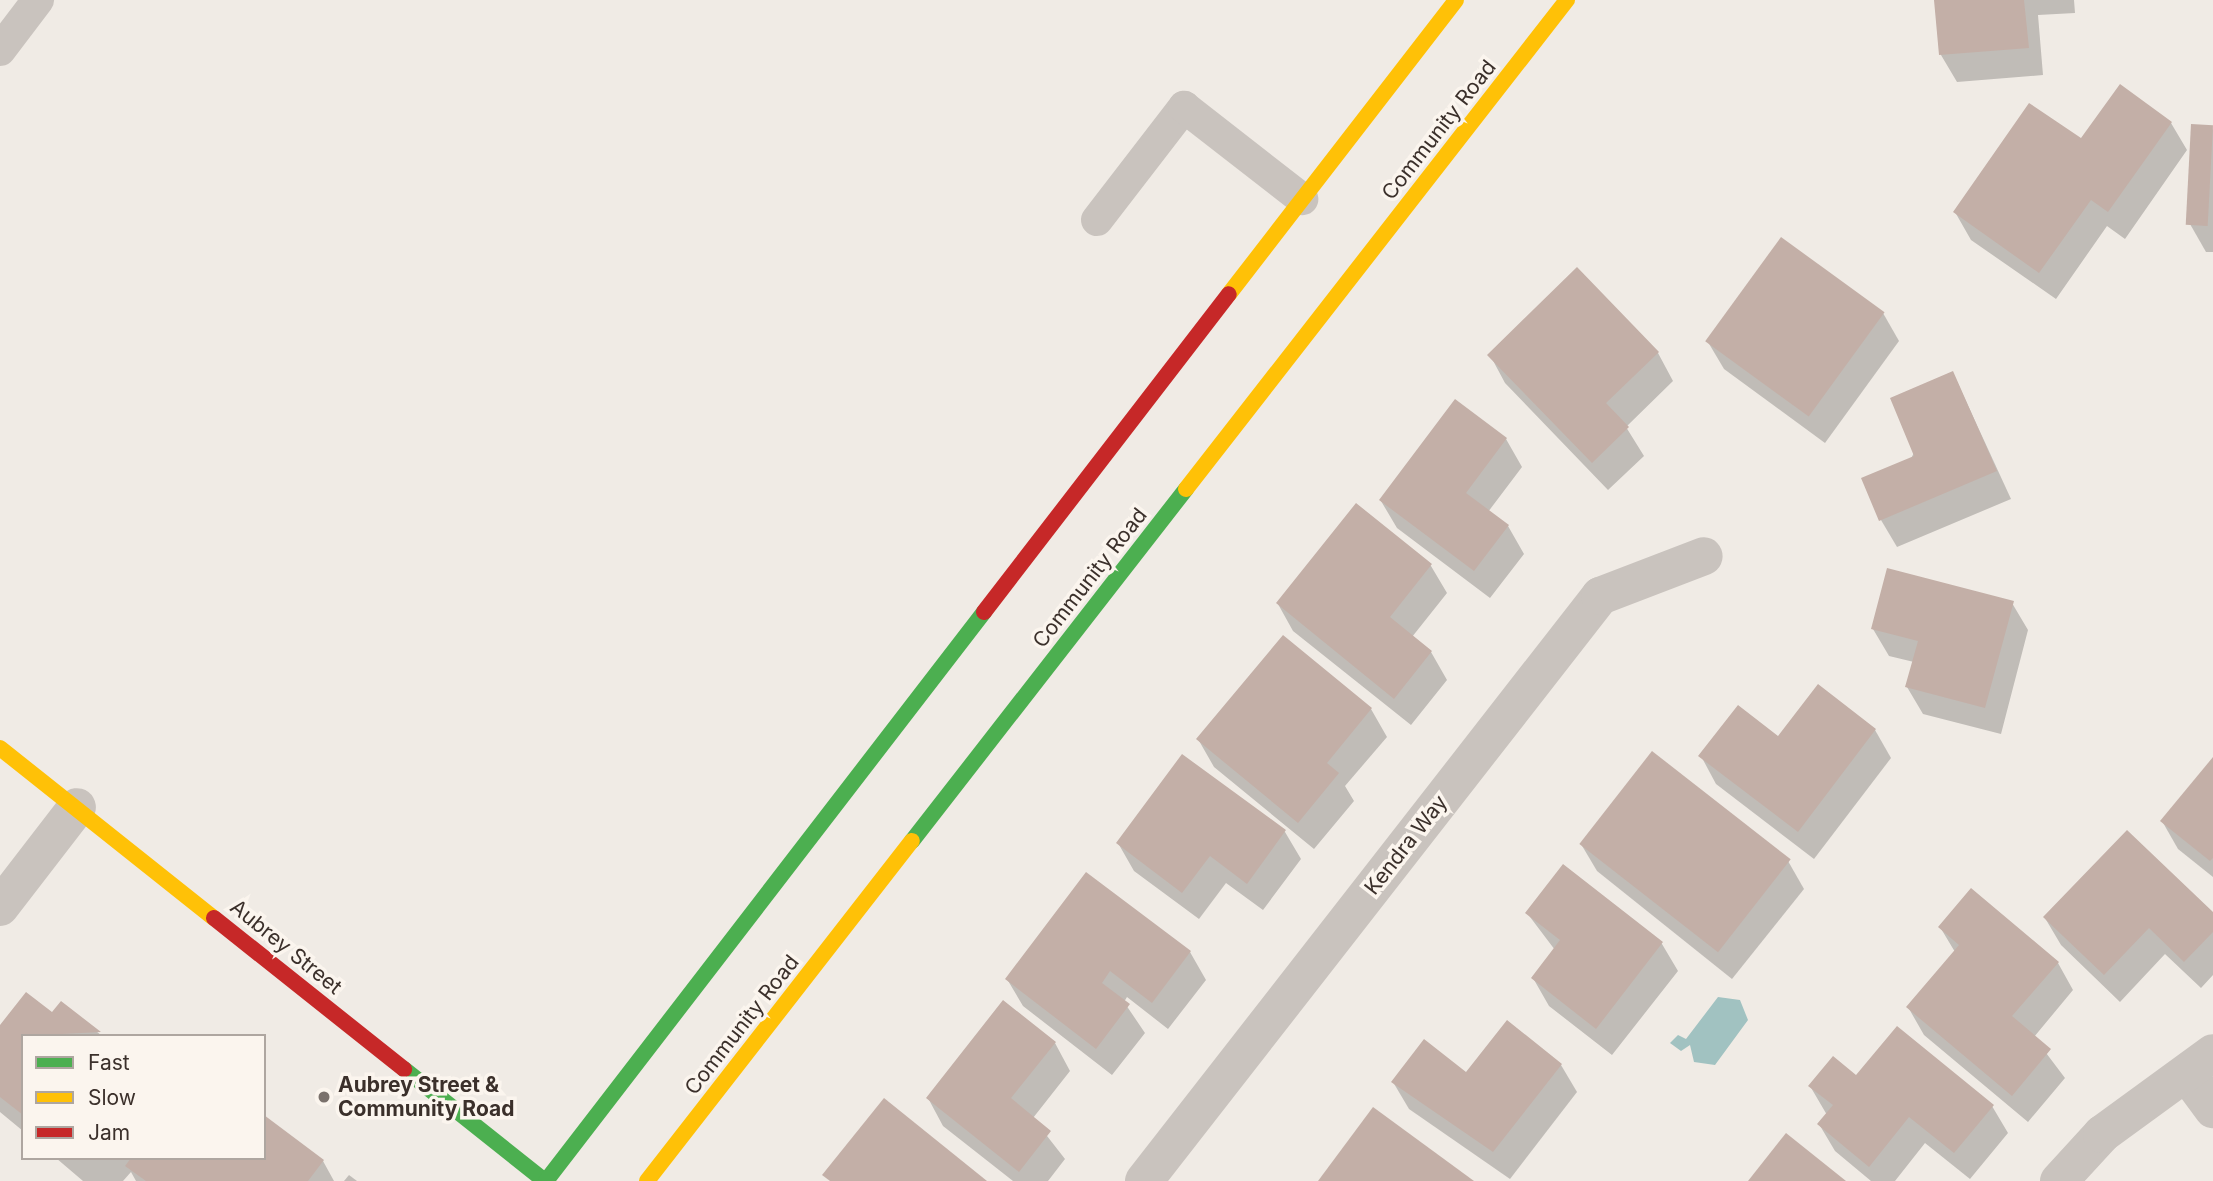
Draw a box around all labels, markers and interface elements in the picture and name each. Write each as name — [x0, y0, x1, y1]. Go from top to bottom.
street label: Community Road — [1377, 55, 1501, 205]
street label: Community Road — [1028, 503, 1152, 653]
street label: Kendra Way — [1359, 790, 1453, 900]
street label: Aubrey Street — [225, 894, 347, 1000]
street label: Community Road — [680, 950, 804, 1100]
legend — [21, 1034, 266, 1160]
text: Fast — [88, 1050, 130, 1075]
place label: Aubrey Street & Community Road — [338, 1072, 514, 1122]
text: Slow — [88, 1085, 136, 1110]
marker: Aubrey Street & Community Road — [316, 1089, 332, 1105]
text: Jam — [88, 1120, 130, 1145]

